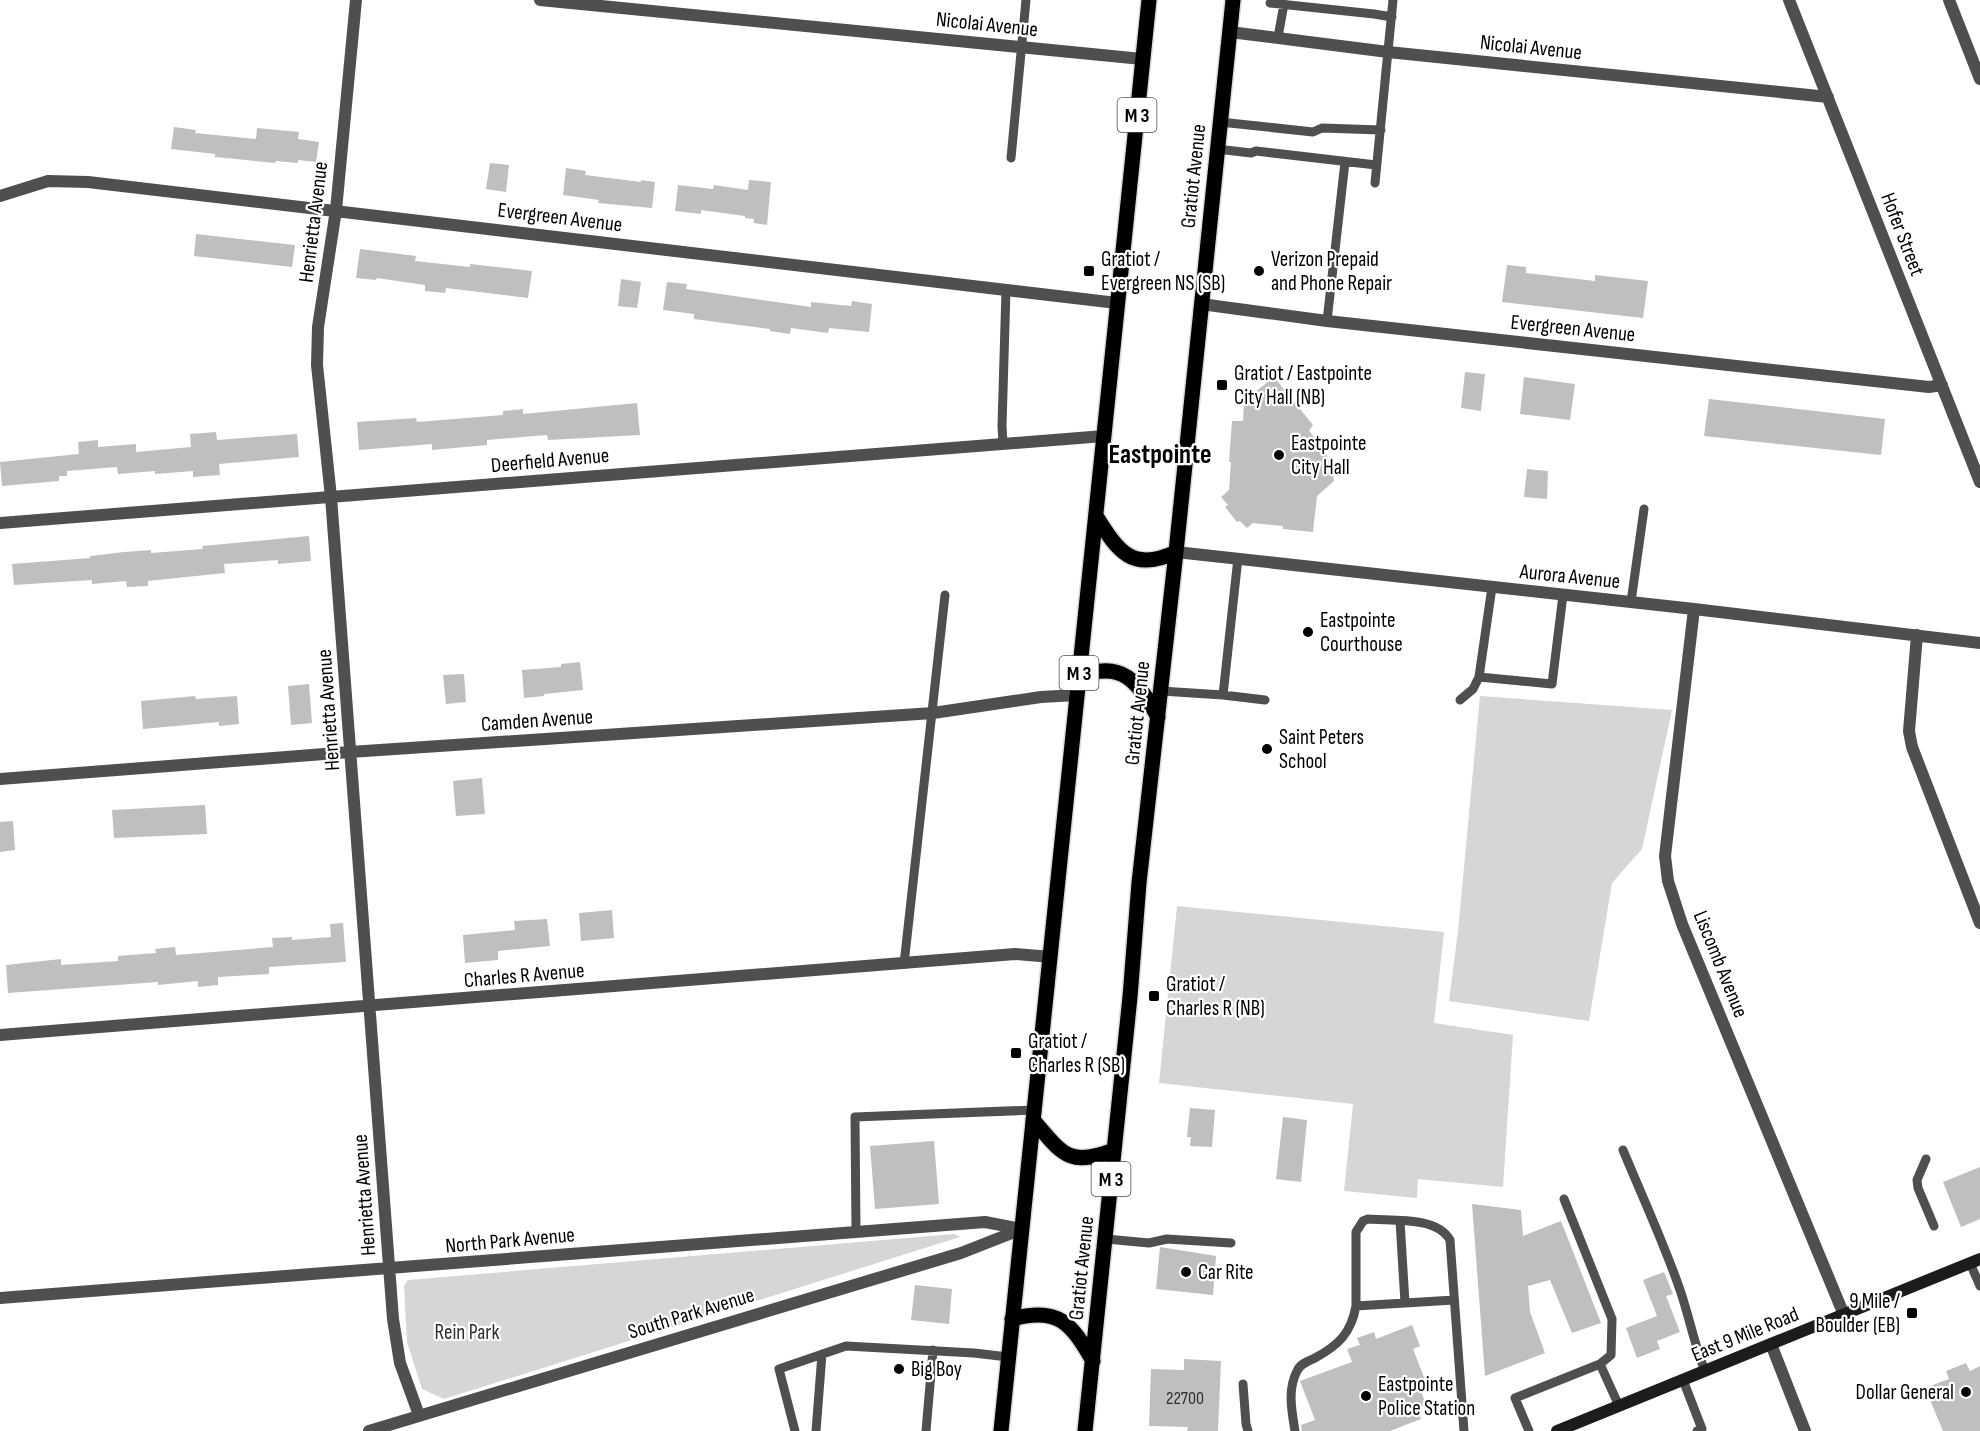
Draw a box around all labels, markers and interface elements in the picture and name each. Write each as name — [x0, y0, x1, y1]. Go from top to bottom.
street label: Nicolai Avenue — [935, 7, 1039, 42]
street label: Nicolai Avenue — [1479, 30, 1583, 65]
road number: M 3 — [1118, 98, 1156, 132]
street label: Gratiot Avenue — [1176, 123, 1211, 229]
street label: Henrietta Avenue — [294, 160, 333, 284]
street label: Hofer Street — [1875, 189, 1930, 279]
street label: Evergreen Avenue — [496, 197, 624, 238]
place label: Gratiot / Evergreen NS (SB) — [1101, 247, 1225, 296]
place label: Verizon Prepaid and Phone Repair — [1271, 247, 1392, 296]
marker: Gratiot / Evergreen NS (SB) — [1082, 264, 1096, 278]
marker: Verizon Prepaid and Phone Repair — [1252, 264, 1266, 278]
street label: Evergreen Avenue — [1509, 310, 1636, 347]
place label: Gratiot / Eastpointe City Hall (NB) — [1234, 361, 1372, 410]
marker: Gratiot / Eastpointe City Hall (NB) — [1215, 378, 1229, 392]
place label: Eastpointe City Hall — [1291, 431, 1367, 480]
district label: Eastpointe — [1108, 439, 1212, 471]
street label: Deerfield Avenue — [490, 443, 610, 478]
marker: Eastpointe City Hall — [1272, 448, 1286, 462]
street label: Aurora Avenue — [1518, 559, 1621, 594]
place label: Eastpointe Courthouse — [1320, 608, 1403, 657]
marker: Eastpointe Courthouse — [1301, 625, 1315, 639]
street label: Henrietta Avenue — [312, 648, 345, 772]
road number: M 3 — [1060, 656, 1098, 690]
street label: Gratiot Avenue — [1120, 660, 1155, 766]
street label: Camden Avenue — [480, 704, 594, 737]
place label: Saint Peters School — [1279, 725, 1364, 774]
marker: Saint Peters School — [1260, 742, 1274, 756]
street label: Liscomb Avenue — [1688, 907, 1753, 1021]
street label: Charles R Avenue — [463, 958, 585, 993]
place label: Gratiot / Charles R (NB) — [1166, 972, 1265, 1021]
marker: Gratiot / Charles R (NB) — [1147, 989, 1161, 1003]
place label: Gratiot / Charles R (SB) — [1028, 1029, 1125, 1078]
marker: Gratiot / Charles R (SB) — [1009, 1046, 1023, 1060]
street label: Henrietta Avenue — [348, 1133, 381, 1257]
road number: M 3 — [1092, 1162, 1130, 1196]
street label: Gratiot Avenue — [1064, 1215, 1099, 1321]
street label: North Park Avenue — [444, 1222, 576, 1259]
place label: Car Rite — [1198, 1260, 1254, 1285]
marker: Car Rite — [1179, 1265, 1193, 1279]
street label: South Park Avenue — [625, 1282, 757, 1345]
place label: 9 Mile / Boulder (EB) — [1816, 1289, 1900, 1338]
street label: East 9 Mile Road — [1688, 1302, 1802, 1367]
marker: 9 Mile / Boulder (EB) — [1905, 1306, 1919, 1320]
park label: Rein Park — [435, 1320, 499, 1345]
place label: Big Boy — [911, 1357, 962, 1382]
marker: Big Boy — [892, 1362, 906, 1376]
place label: Eastpointe Police Station — [1378, 1372, 1475, 1421]
place label: Dollar General — [1856, 1380, 1954, 1405]
marker: Dollar General — [1959, 1385, 1973, 1399]
house number: 22700 — [1166, 1388, 1204, 1409]
marker: Eastpointe Police Station — [1359, 1389, 1373, 1403]

